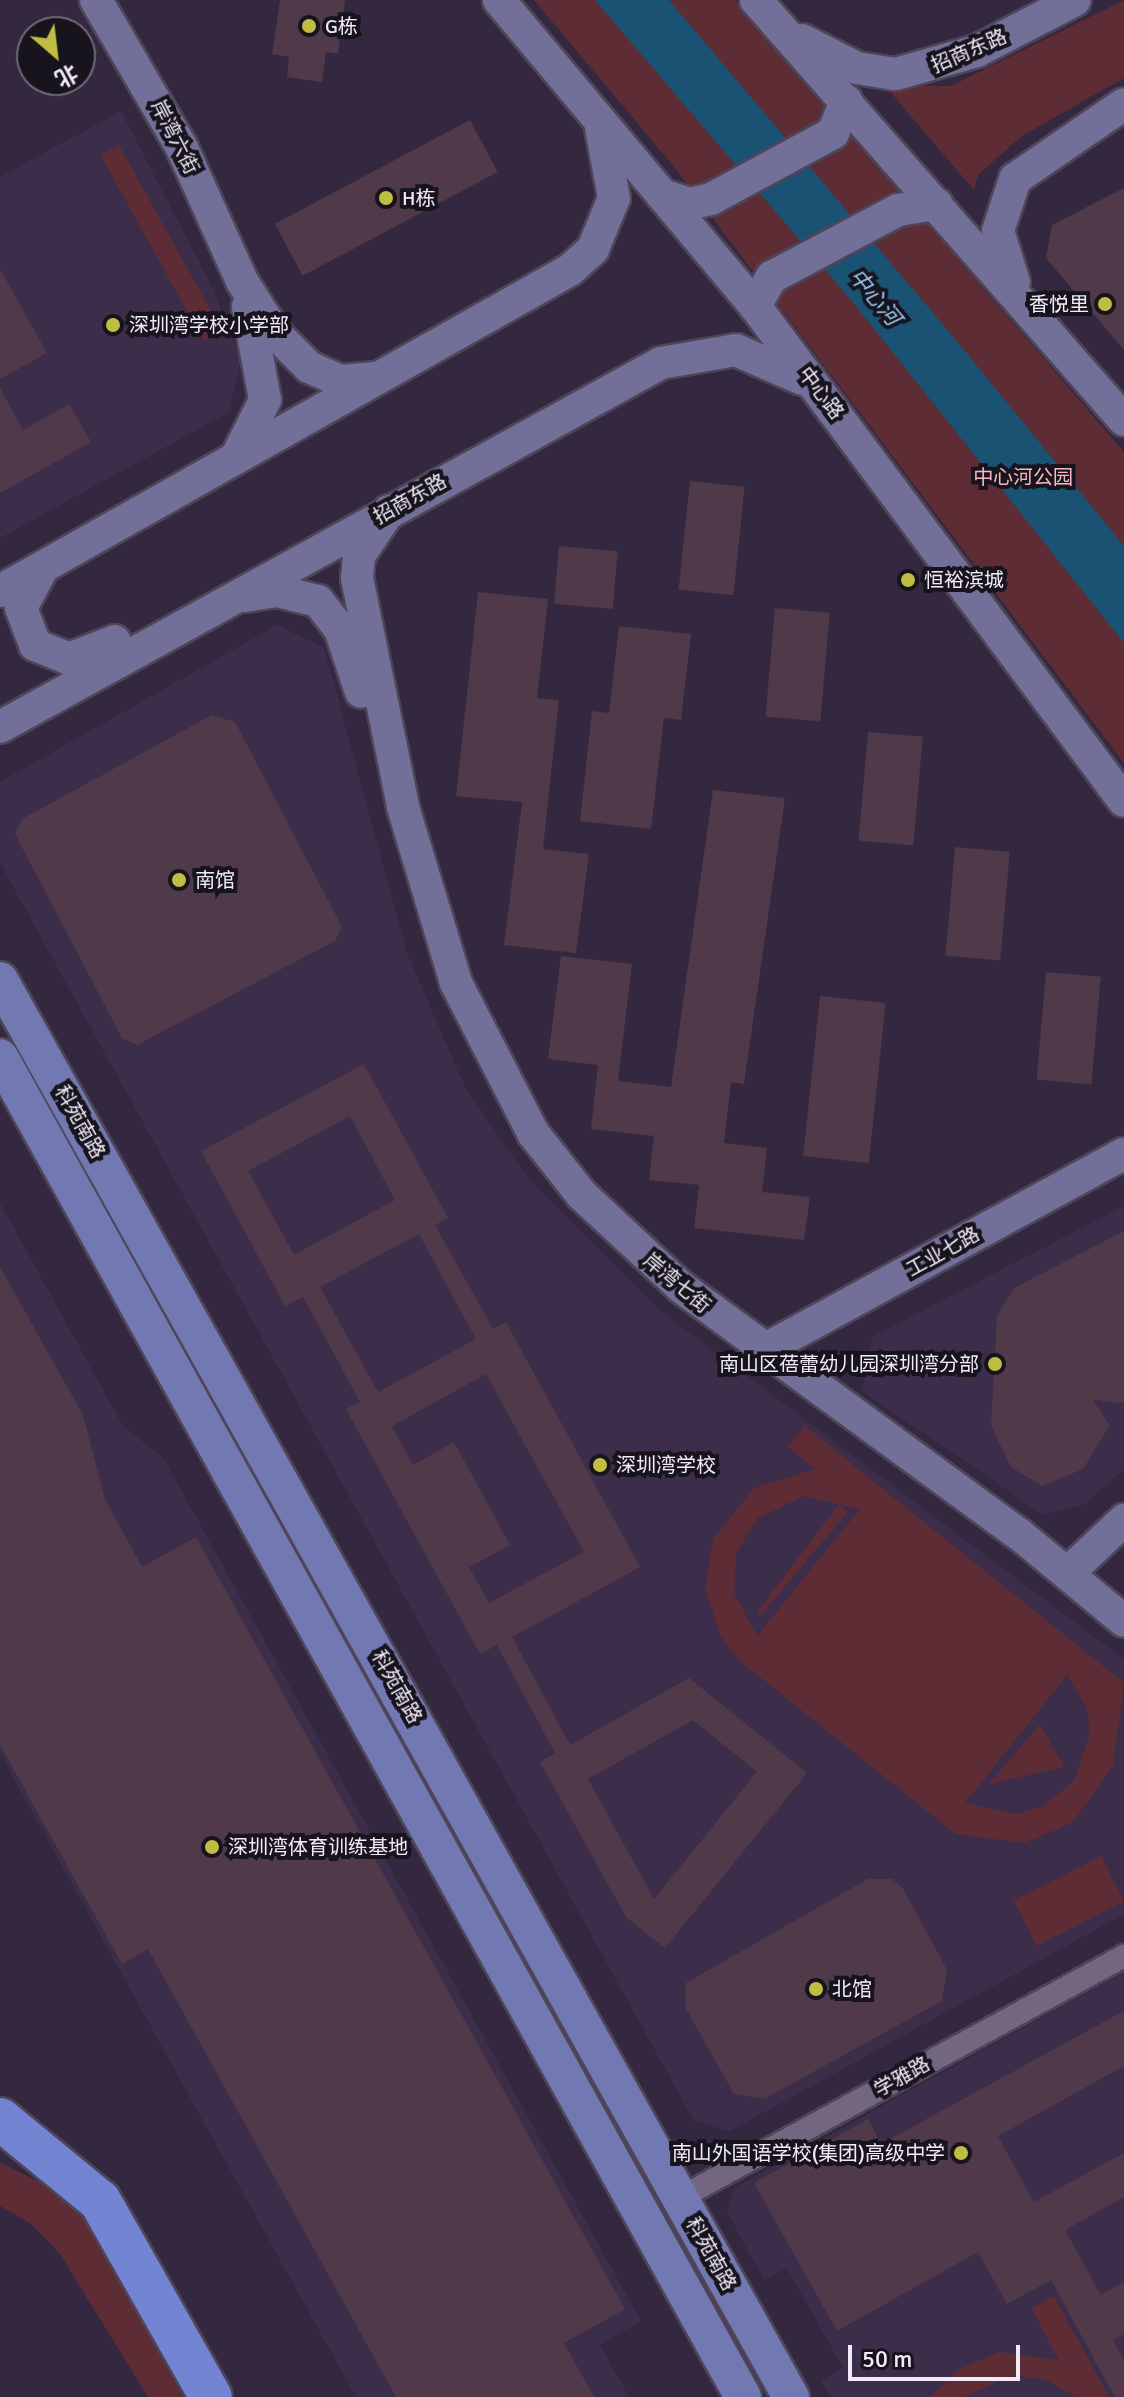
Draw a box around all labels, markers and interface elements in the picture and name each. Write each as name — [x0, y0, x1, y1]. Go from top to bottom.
place label: G栋 — [325, 14, 358, 38]
north arrow — [16, 16, 96, 96]
marker: G栋 — [300, 17, 318, 35]
street label: 招商东路 — [927, 24, 1011, 78]
text: 北 — [51, 59, 83, 93]
street label: 岸湾六街 — [146, 96, 204, 178]
place label: H栋 — [402, 186, 435, 210]
marker: H栋 — [377, 189, 395, 207]
water label: 中心河 — [844, 263, 906, 331]
place label: 香悦里 — [1029, 292, 1089, 316]
marker: 香悦里 — [1096, 295, 1114, 313]
place label: 深圳湾学校小学部 — [129, 313, 289, 337]
marker: 深圳湾学校小学部 — [104, 316, 122, 334]
street label: 中心路 — [793, 362, 849, 424]
park label: 中心河公园 — [973, 465, 1073, 489]
street label: 招商东路 — [369, 469, 451, 529]
place label: 恒裕滨城 — [924, 568, 1004, 592]
marker: 恒裕滨城 — [899, 571, 917, 589]
place label: 南馆 — [195, 868, 235, 892]
marker: 南馆 — [170, 871, 188, 889]
street label: 科苑南路 — [50, 1081, 110, 1163]
street label: 工业七路 — [902, 1222, 984, 1282]
street label: 岸湾七街 — [639, 1248, 715, 1318]
place label: 南山区蓓蕾幼儿园深圳湾分部 — [719, 1352, 979, 1376]
marker: 南山区蓓蕾幼儿园深圳湾分部 — [986, 1355, 1004, 1373]
place label: 深圳湾学校 — [616, 1453, 716, 1477]
marker: 深圳湾学校 — [591, 1456, 609, 1474]
street label: 科苑南路 — [367, 1646, 427, 1728]
place label: 深圳湾体育训练基地 — [228, 1835, 408, 1859]
marker: 深圳湾体育训练基地 — [203, 1838, 221, 1856]
place label: 北馆 — [832, 1977, 872, 2001]
marker: 北馆 — [807, 1980, 825, 1998]
street label: 学雅路 — [870, 2052, 934, 2102]
place label: 南山外国语学校(集团)高级中学 — [672, 2141, 945, 2165]
marker: 南山外国语学校(集团)高级中学 — [952, 2144, 970, 2162]
street label: 科苑南路 — [681, 2213, 741, 2295]
scale bar — [852, 2329, 1024, 2379]
text: 50 m — [862, 2344, 912, 2374]

